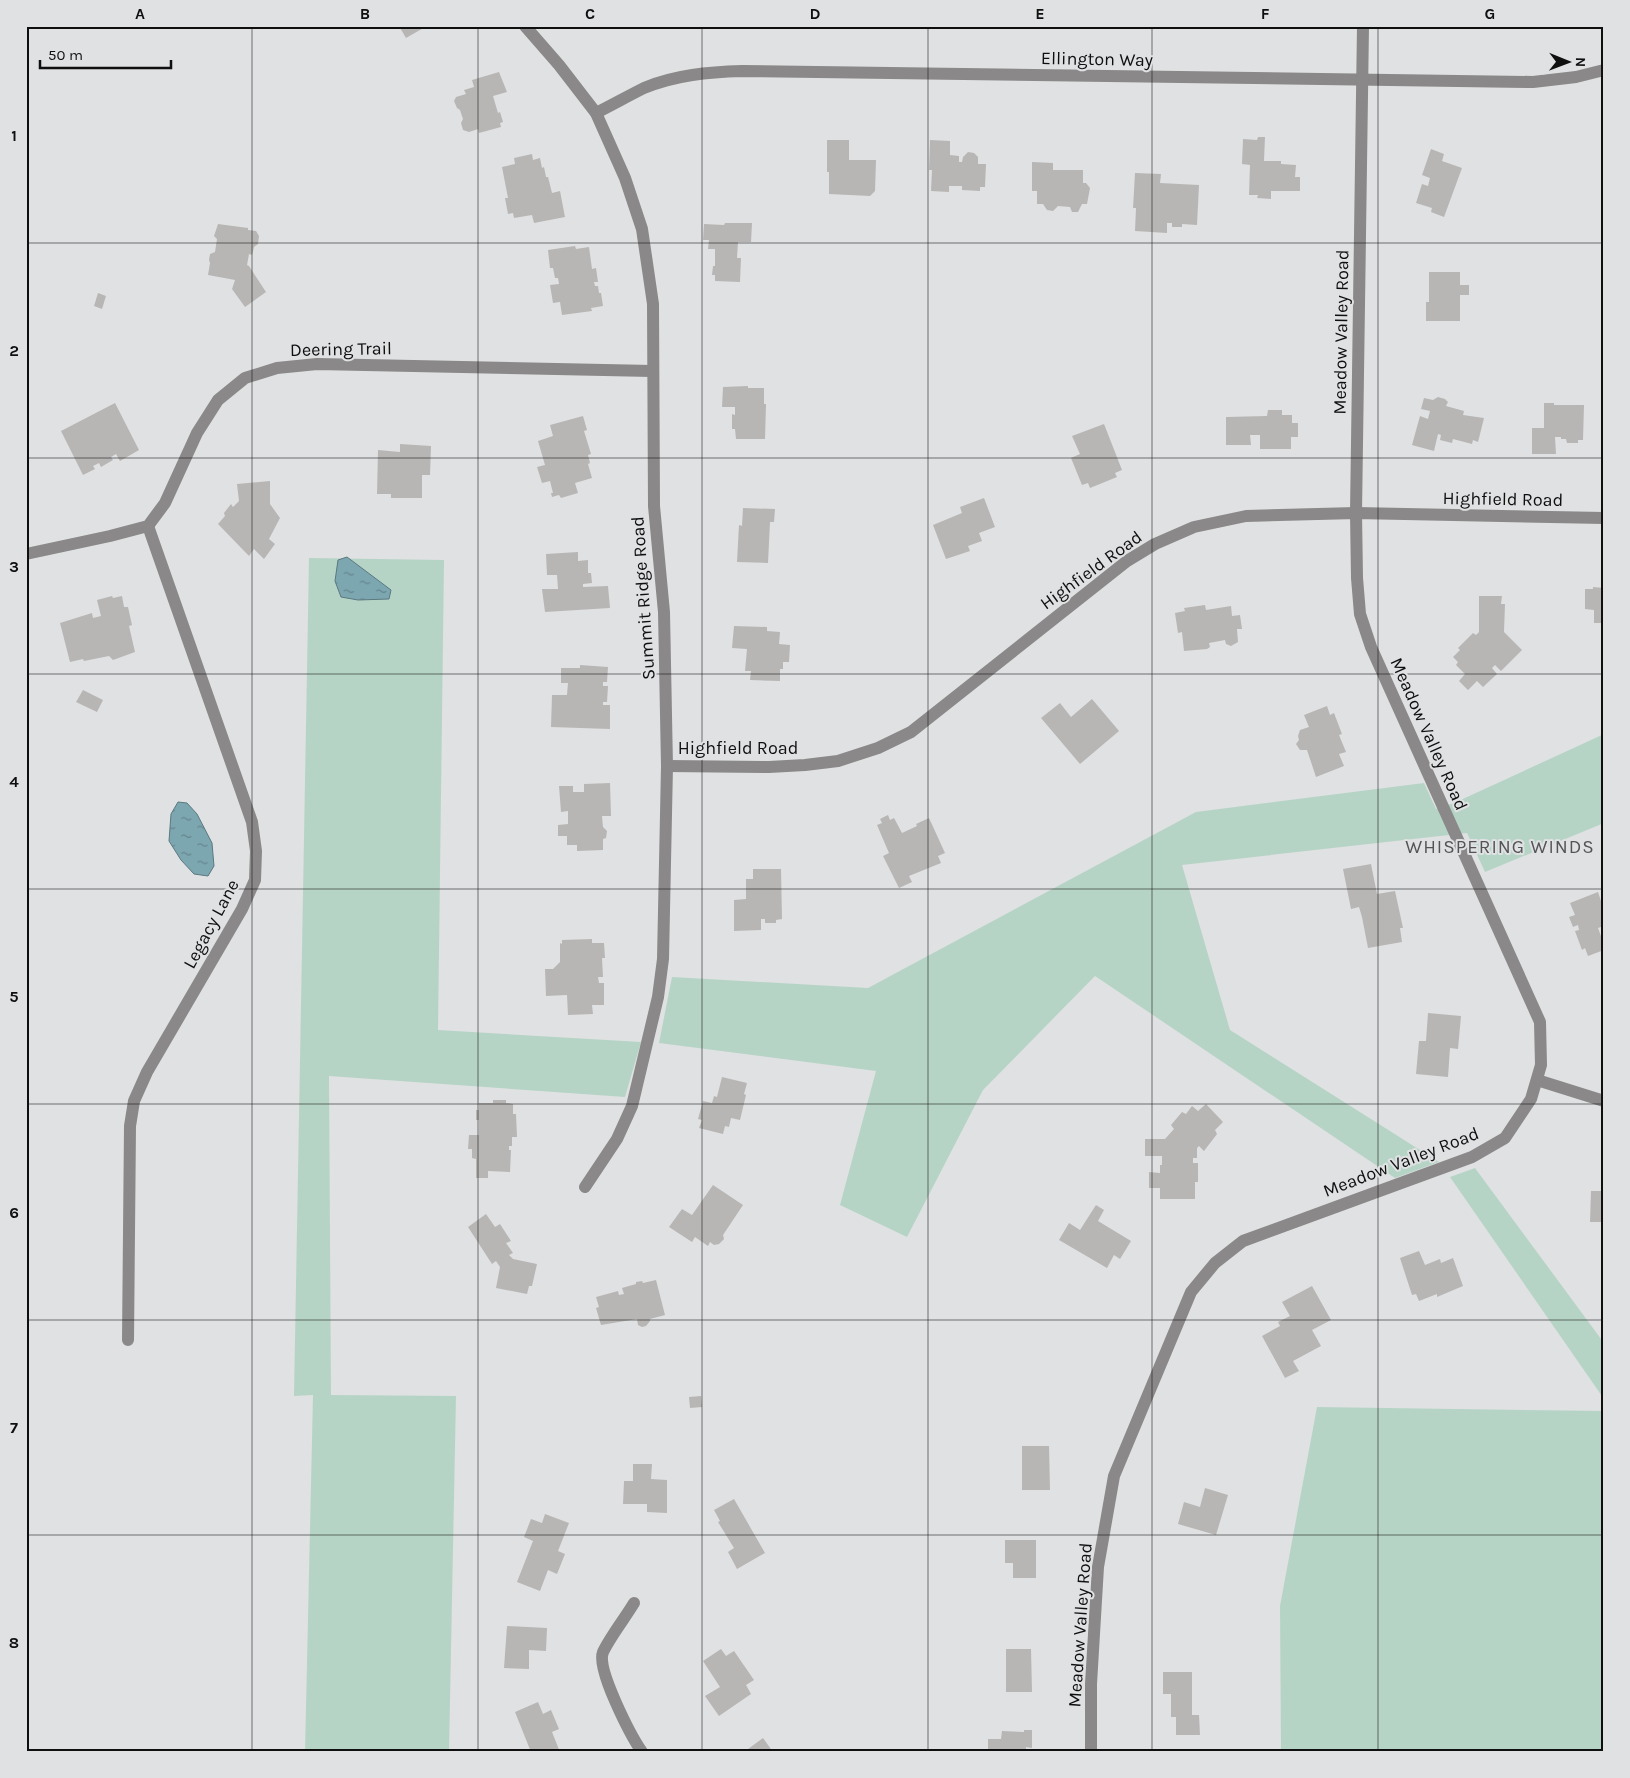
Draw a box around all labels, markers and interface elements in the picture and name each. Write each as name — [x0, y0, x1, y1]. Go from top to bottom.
text: A — [135, 4, 145, 23]
text: B — [360, 4, 370, 23]
text: C — [585, 4, 595, 23]
text: D — [810, 4, 821, 23]
text: E — [1035, 4, 1045, 23]
text: F — [1261, 4, 1270, 23]
text: G — [1485, 4, 1495, 23]
scale bar — [40, 38, 171, 70]
north arrow — [1542, 38, 1592, 88]
text: 50 m — [48, 46, 83, 64]
street label: Ellington Way — [1041, 47, 1154, 71]
text: N — [1572, 57, 1589, 67]
text: 1 — [11, 126, 17, 145]
street label: Meadow Valley Road — [1329, 249, 1353, 415]
street label: Deering Trail — [290, 337, 392, 361]
text: 2 — [9, 341, 19, 360]
street label: Highfield Road — [1443, 487, 1563, 511]
street label: Summit Ridge Road — [626, 515, 660, 681]
street label: Highfield Road — [1036, 526, 1146, 614]
text: 3 — [9, 557, 19, 576]
street label: Meadow Valley Road — [1385, 654, 1473, 814]
street label: Highfield Road — [678, 737, 798, 759]
text: 4 — [9, 772, 19, 791]
district label: WHISPERING WINDS — [1405, 836, 1595, 858]
street label: Legacy Lane — [178, 876, 244, 972]
text: 5 — [9, 987, 19, 1006]
street label: Meadow Valley Road — [1320, 1122, 1482, 1202]
text: 6 — [9, 1203, 19, 1222]
text: 7 — [10, 1418, 18, 1437]
street label: Meadow Valley Road — [1063, 1542, 1097, 1708]
text: 8 — [9, 1633, 19, 1652]

